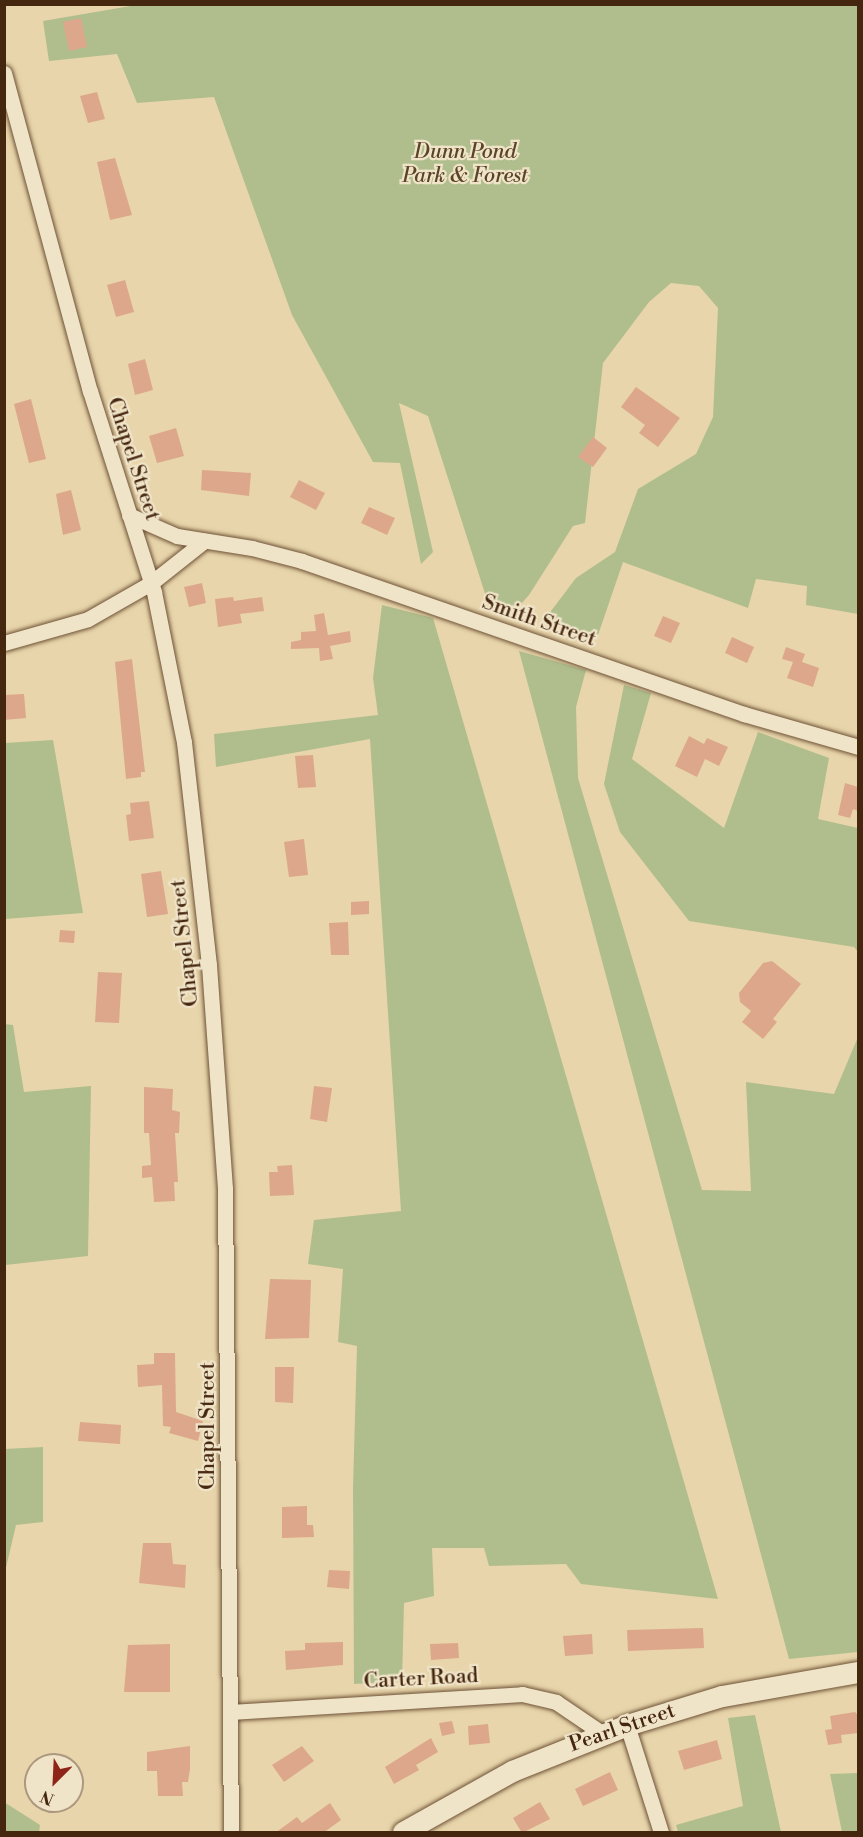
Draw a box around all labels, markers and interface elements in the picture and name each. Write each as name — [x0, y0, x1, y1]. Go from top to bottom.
park label: Dunn Pond Park & Forest — [402, 139, 528, 189]
street label: Chapel Street — [101, 394, 165, 524]
street label: Smith Street — [479, 590, 599, 652]
street label: Chapel Street — [166, 878, 204, 1008]
street label: Chapel Street — [195, 1362, 221, 1490]
street label: Carter Road — [363, 1663, 479, 1695]
street label: Pearl Street — [566, 1698, 678, 1758]
north arrow — [24, 1753, 84, 1813]
text: N — [38, 1786, 57, 1809]

